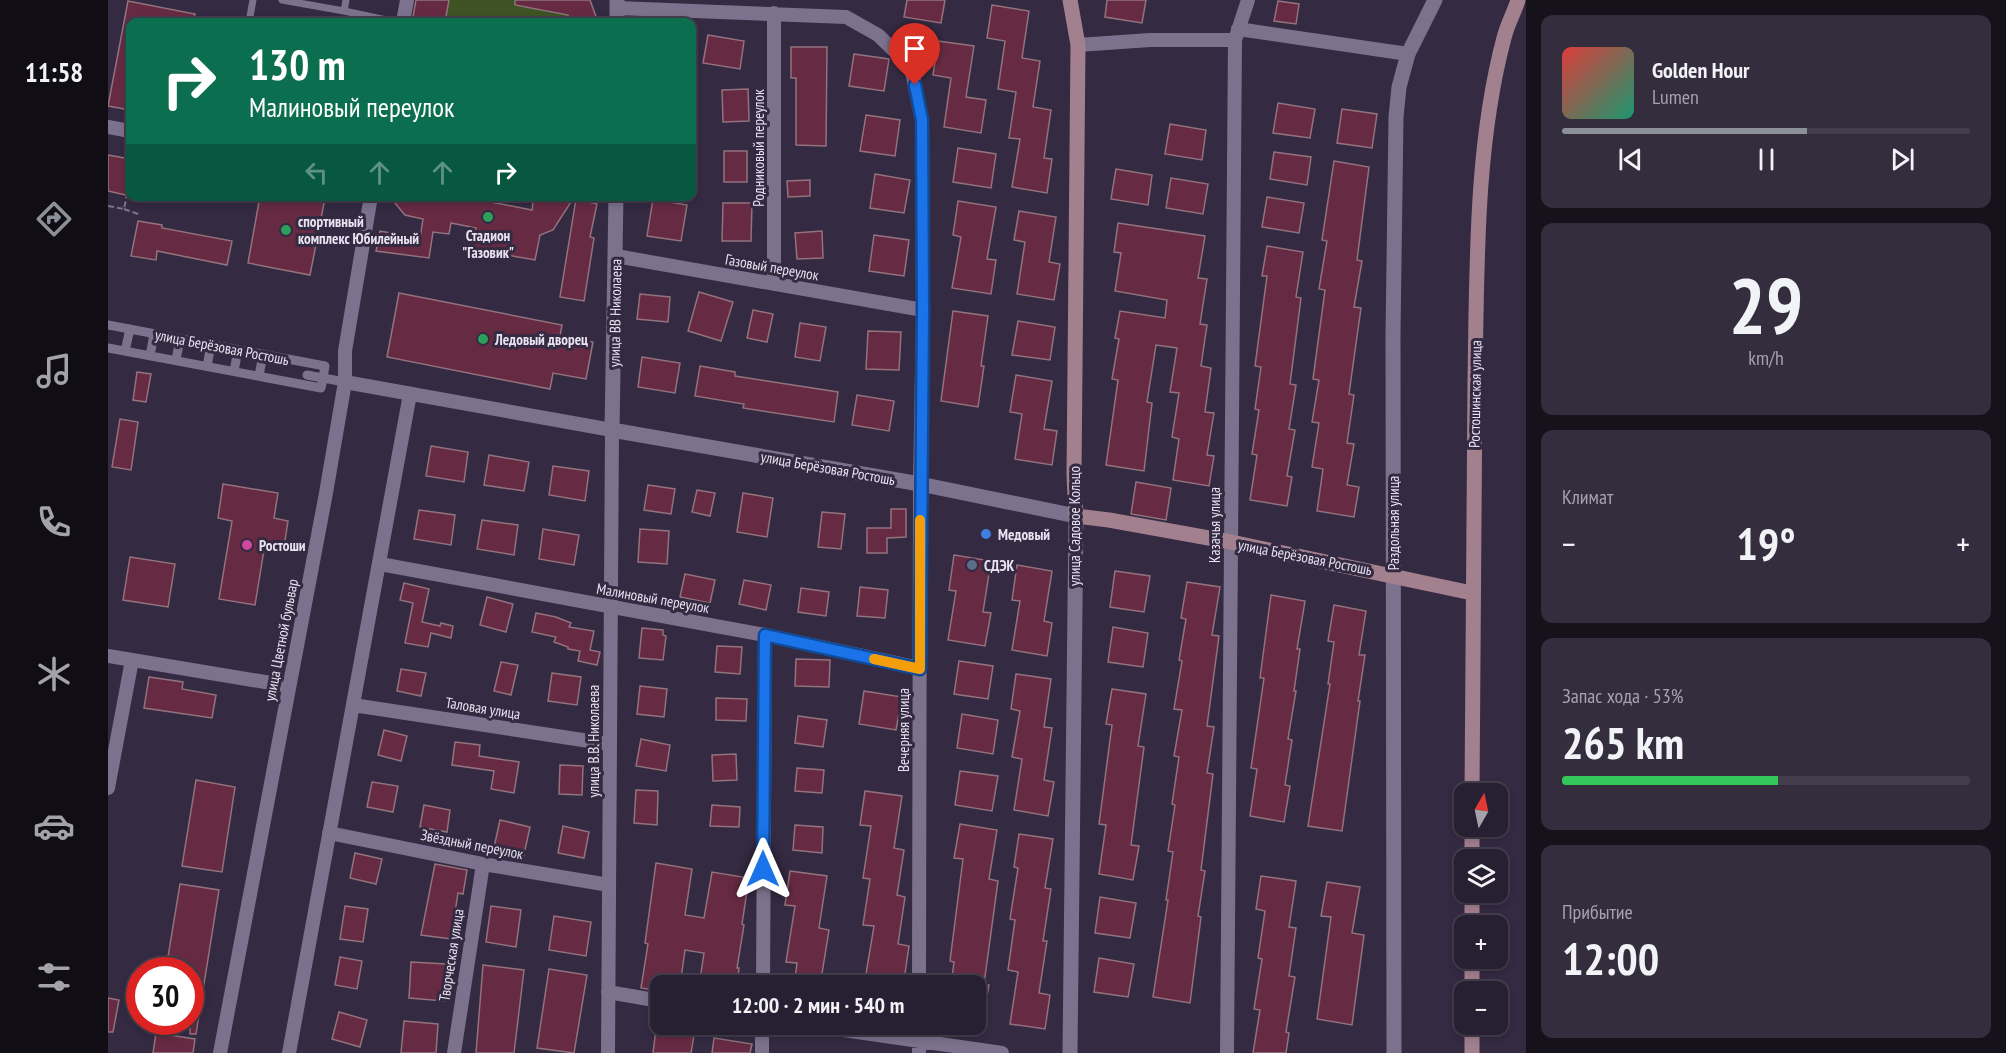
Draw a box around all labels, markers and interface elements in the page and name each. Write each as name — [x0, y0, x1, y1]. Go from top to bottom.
pin — [889, 23, 940, 85]
icon: arrive — [898, 32, 931, 65]
text: 130 m — [249, 37, 346, 92]
icon: right — [150, 42, 228, 120]
text: 11:58 — [25, 55, 83, 89]
text: Golden Hour — [1652, 56, 1750, 84]
text: Lumen — [1652, 84, 1699, 110]
street label: Родниковый переулок — [749, 89, 768, 207]
text: Малиновый переулок — [249, 90, 454, 124]
icon: previous — [1614, 143, 1647, 176]
icon: pause — [1750, 143, 1783, 176]
icon: next — [1886, 143, 1919, 176]
icon: left — [300, 156, 333, 189]
icon: ahead — [363, 156, 396, 189]
icon: ahead — [426, 156, 459, 189]
icon: right — [489, 156, 522, 189]
icon: directions — [33, 198, 75, 240]
marker: Стадион "Газовик" — [481, 210, 495, 224]
place label: спортивный комплекс Юбилейный — [298, 212, 419, 248]
marker: спортивный комплекс Юбилейный — [279, 223, 293, 237]
place label: Стадион "Газовик" — [462, 226, 514, 262]
street label: Газовый переулок — [724, 249, 820, 285]
text: 29 — [1729, 255, 1803, 356]
street label: улица ВВ Николаева — [605, 259, 625, 367]
street label: улица Берёзовая Ростошь — [153, 325, 291, 369]
place label: Ледовый дворец — [494, 330, 588, 349]
marker: Ледовый дворец — [476, 332, 490, 346]
street label: Ростошинская улица — [1465, 340, 1485, 448]
text: km/h — [1748, 345, 1784, 371]
icon: music — [33, 350, 75, 392]
street label: улица Берёзовая Ростошь — [759, 447, 897, 489]
street label: улица Садовое Кольцо — [1065, 466, 1084, 586]
street label: Раздольная улица — [1384, 476, 1403, 570]
text: Климат — [1562, 484, 1613, 510]
street label: Казачья улица — [1205, 487, 1224, 563]
icon: phone — [33, 501, 75, 543]
text: 19° — [1736, 514, 1796, 572]
text: − — [1562, 522, 1576, 565]
text: + — [1956, 522, 1970, 565]
place label: Медовый — [998, 525, 1050, 544]
marker: Медовый — [979, 527, 993, 541]
street label: улица Берёзовая Ростошь — [1236, 535, 1374, 579]
place label: Ростоши — [259, 536, 306, 555]
marker: Ростоши — [240, 538, 254, 552]
place label: СДЭК — [984, 556, 1015, 575]
marker: СДЭК — [965, 558, 979, 572]
street label: улица Цветной бульвар — [260, 577, 302, 703]
street label: Малиновый переулок — [595, 579, 711, 617]
icon: climate — [33, 653, 75, 695]
text: Запас хода · 53% — [1562, 683, 1683, 709]
street label: улица В.В. Николаева — [584, 685, 603, 797]
street label: Вечерняя улица — [894, 688, 913, 772]
street label: Таловая улица — [444, 693, 522, 723]
text: 265 km — [1562, 713, 1684, 771]
north arrow — [1454, 783, 1508, 837]
map controls — [1454, 783, 1508, 1035]
icon: car — [33, 805, 75, 847]
street label: Звёздный переулок — [419, 825, 525, 863]
position arrow — [731, 837, 795, 901]
button: layers — [1454, 849, 1508, 903]
text: Прибытие — [1562, 899, 1633, 925]
street label: Творческая улица — [434, 907, 468, 1003]
button: + — [1454, 915, 1508, 969]
text: 12:00 — [1562, 929, 1659, 987]
icon: filters — [33, 956, 75, 998]
speed limit sign: 30 — [126, 957, 204, 1035]
button: − — [1454, 981, 1508, 1035]
text: 12:00 · 2 мин · 540 m — [732, 991, 904, 1019]

